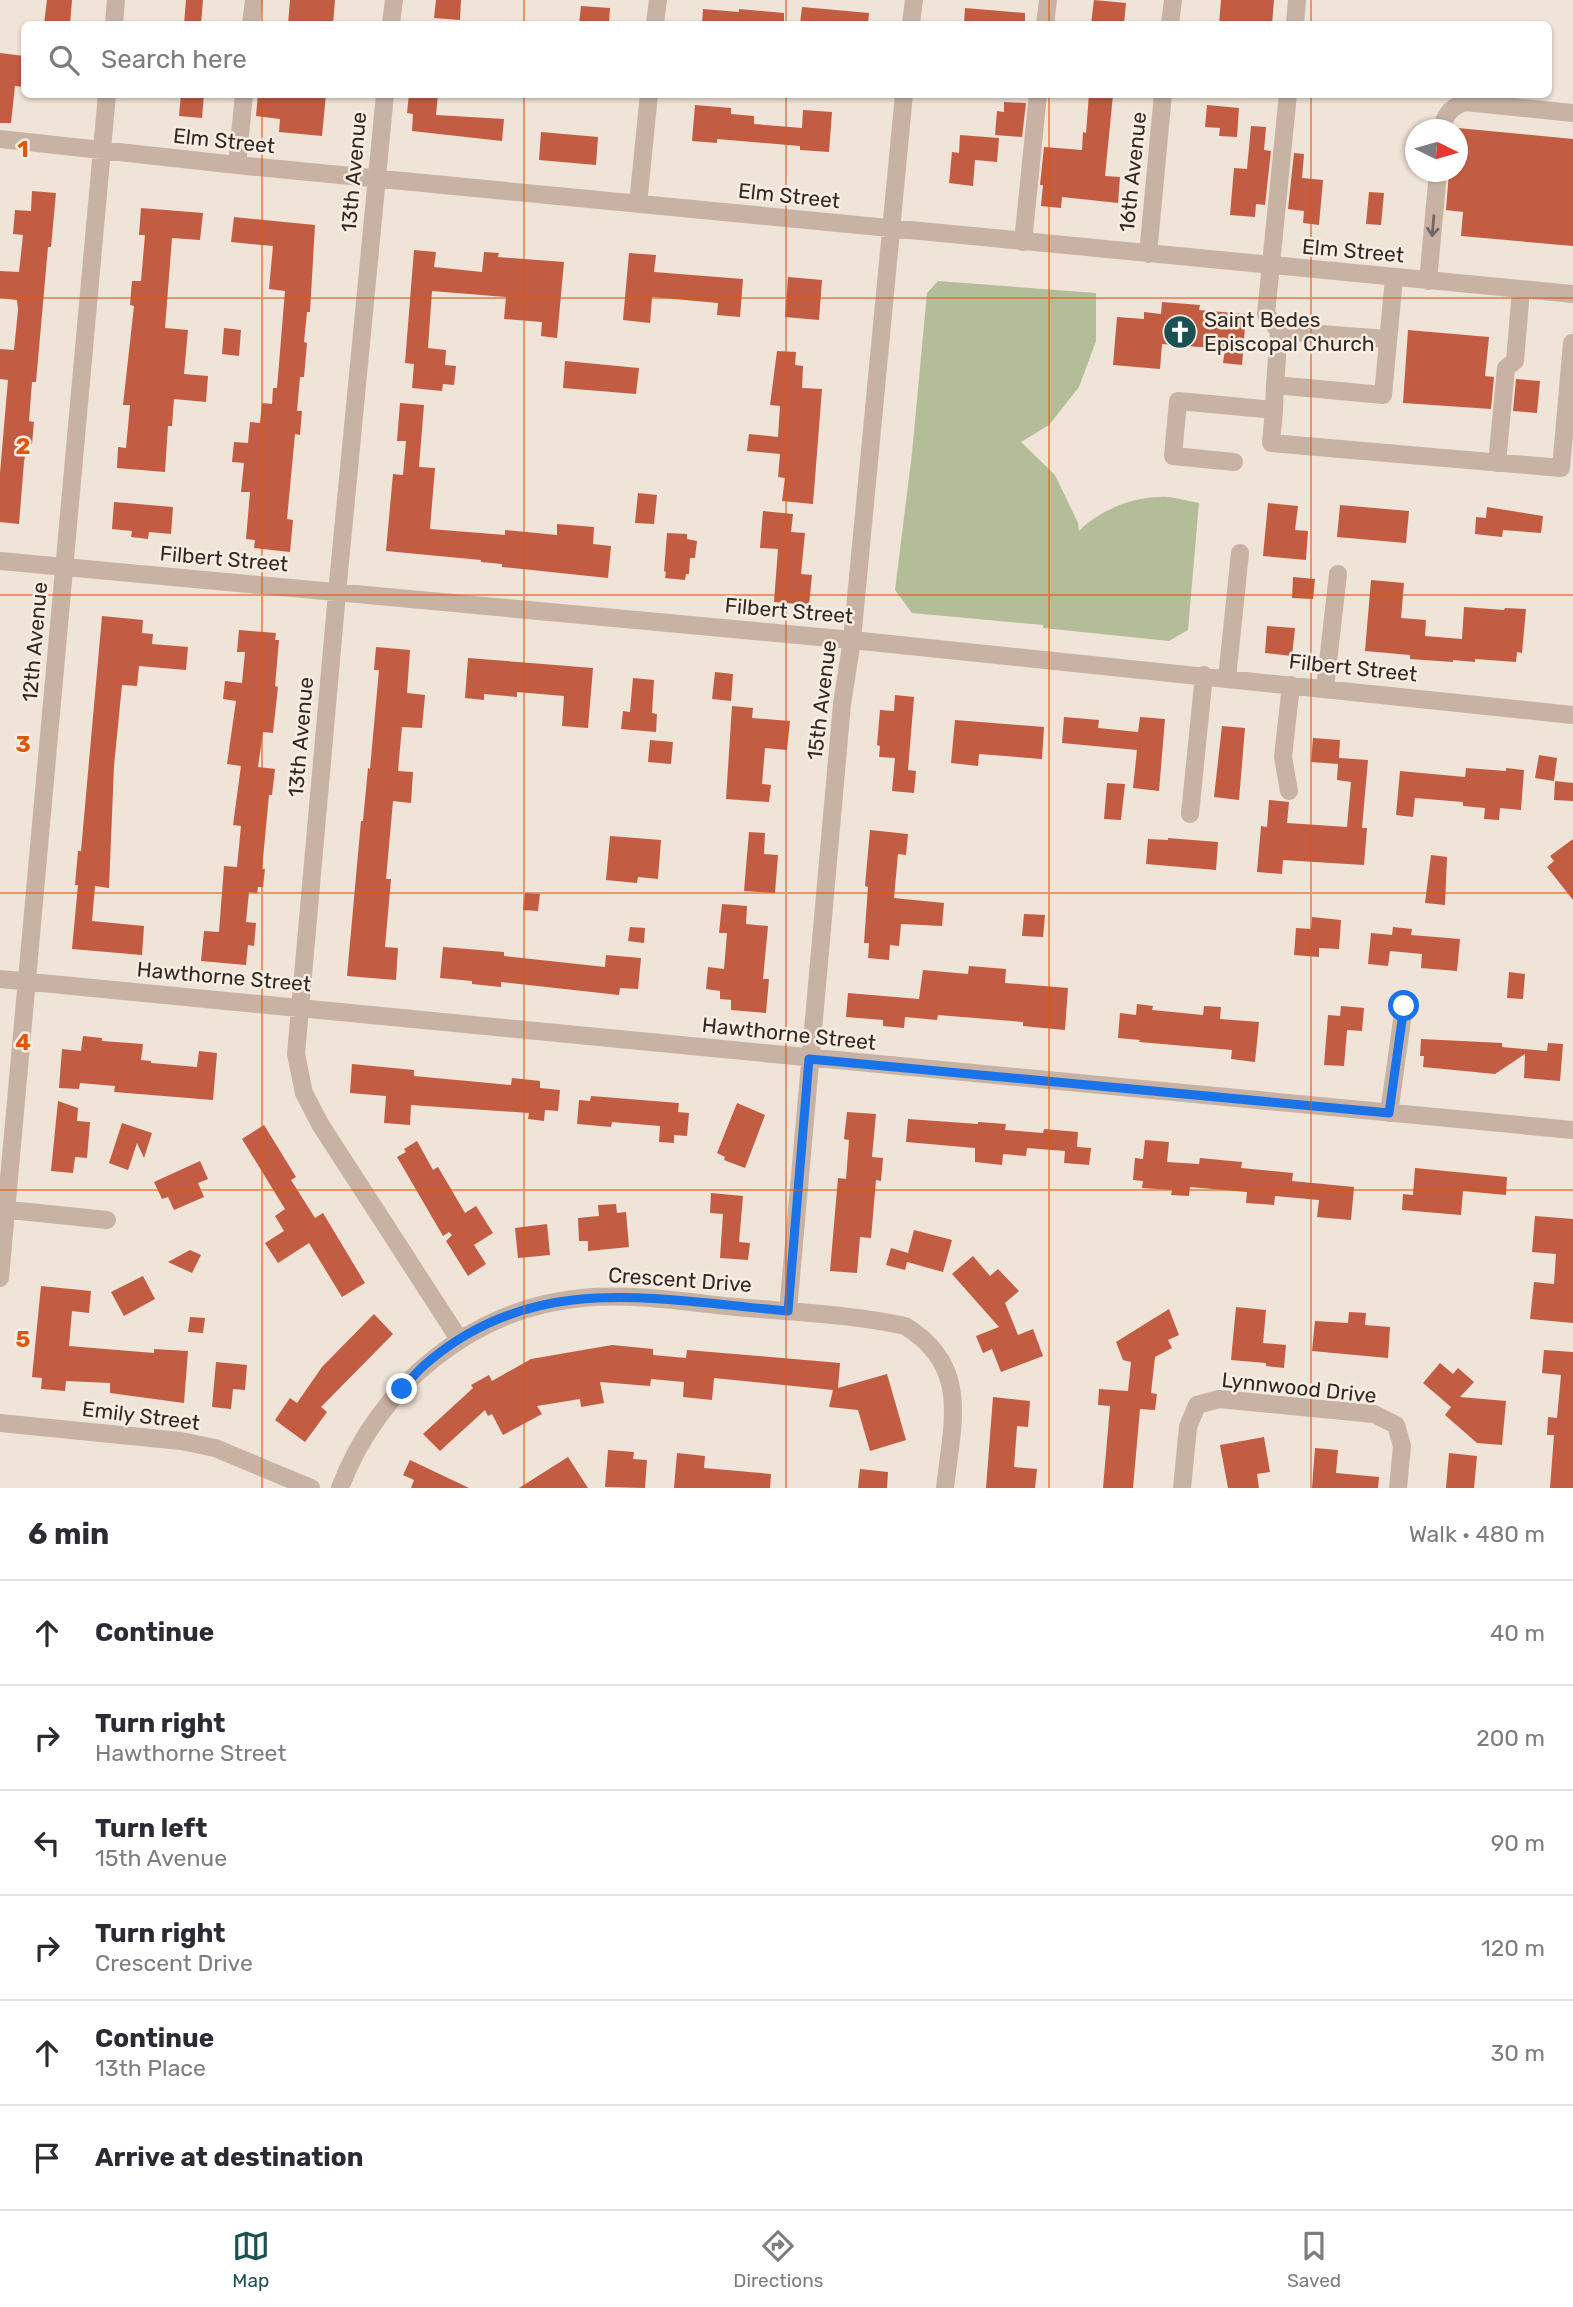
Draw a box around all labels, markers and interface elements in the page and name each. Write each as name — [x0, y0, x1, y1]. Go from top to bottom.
search box — [21, 21, 1552, 98]
icon: search — [45, 41, 83, 79]
text: Search here — [101, 44, 247, 75]
street label: 13th Avenue — [336, 111, 371, 233]
street label: 16th Avenue — [1114, 111, 1151, 233]
north arrow — [1405, 119, 1468, 182]
street label: Elm Street — [172, 123, 276, 158]
text: 1 — [17, 135, 29, 163]
street label: Elm Street — [737, 178, 841, 213]
one-way arrow — [1426, 214, 1439, 237]
street label: Elm Street — [1301, 234, 1405, 267]
place label: Saint Bedes Episcopal Church — [1204, 307, 1375, 356]
church icon: Saint Bedes Episcopal Church — [1161, 313, 1199, 351]
text: 2 — [16, 432, 30, 460]
street label: Filbert Street — [159, 540, 289, 577]
street label: 12th Avenue — [17, 581, 52, 703]
street label: Filbert Street — [724, 592, 854, 629]
street label: 15th Avenue — [802, 639, 841, 761]
street label: Filbert Street — [1288, 648, 1418, 687]
street label: 13th Avenue — [283, 676, 318, 798]
text: 3 — [15, 730, 31, 758]
street label: Hawthorne Street — [136, 956, 312, 997]
route start — [1388, 990, 1419, 1021]
street label: Hawthorne Street — [701, 1012, 877, 1055]
text: 4 — [15, 1028, 31, 1056]
street label: Crescent Drive — [607, 1262, 753, 1297]
text: 5 — [16, 1325, 31, 1353]
street label: Lynnwood Drive — [1220, 1367, 1378, 1408]
route end — [386, 1373, 417, 1404]
street label: Emily Street — [81, 1396, 201, 1435]
text: 6 min — [28, 1516, 109, 1552]
text: Walk · 480 m — [1409, 1520, 1545, 1548]
icon: ahead — [28, 1614, 66, 1652]
text: Continue — [95, 1617, 214, 1648]
text: 40 m — [1490, 1619, 1545, 1647]
text: Turn right — [95, 1708, 225, 1739]
icon: right — [28, 1719, 66, 1757]
text: 200 m — [1476, 1724, 1545, 1752]
text: Hawthorne Street — [95, 1739, 286, 1767]
text: Turn left — [95, 1813, 207, 1844]
icon: left — [28, 1824, 66, 1862]
text: 90 m — [1491, 1829, 1545, 1857]
text: 15th Avenue — [95, 1844, 227, 1872]
text: Turn right — [95, 1918, 225, 1949]
icon: right — [28, 1929, 66, 1967]
text: 120 m — [1481, 1934, 1545, 1962]
text: Crescent Drive — [95, 1949, 253, 1977]
text: Continue — [95, 2023, 214, 2054]
icon: ahead — [28, 2034, 66, 2072]
text: 30 m — [1490, 2039, 1545, 2067]
text: 13th Place — [95, 2054, 206, 2082]
icon: arrive — [28, 2139, 66, 2177]
text: Arrive at destination — [95, 2142, 363, 2173]
tab: Map — [232, 2227, 270, 2292]
tab: Directions — [733, 2227, 823, 2292]
tab: Saved — [1287, 2227, 1341, 2292]

